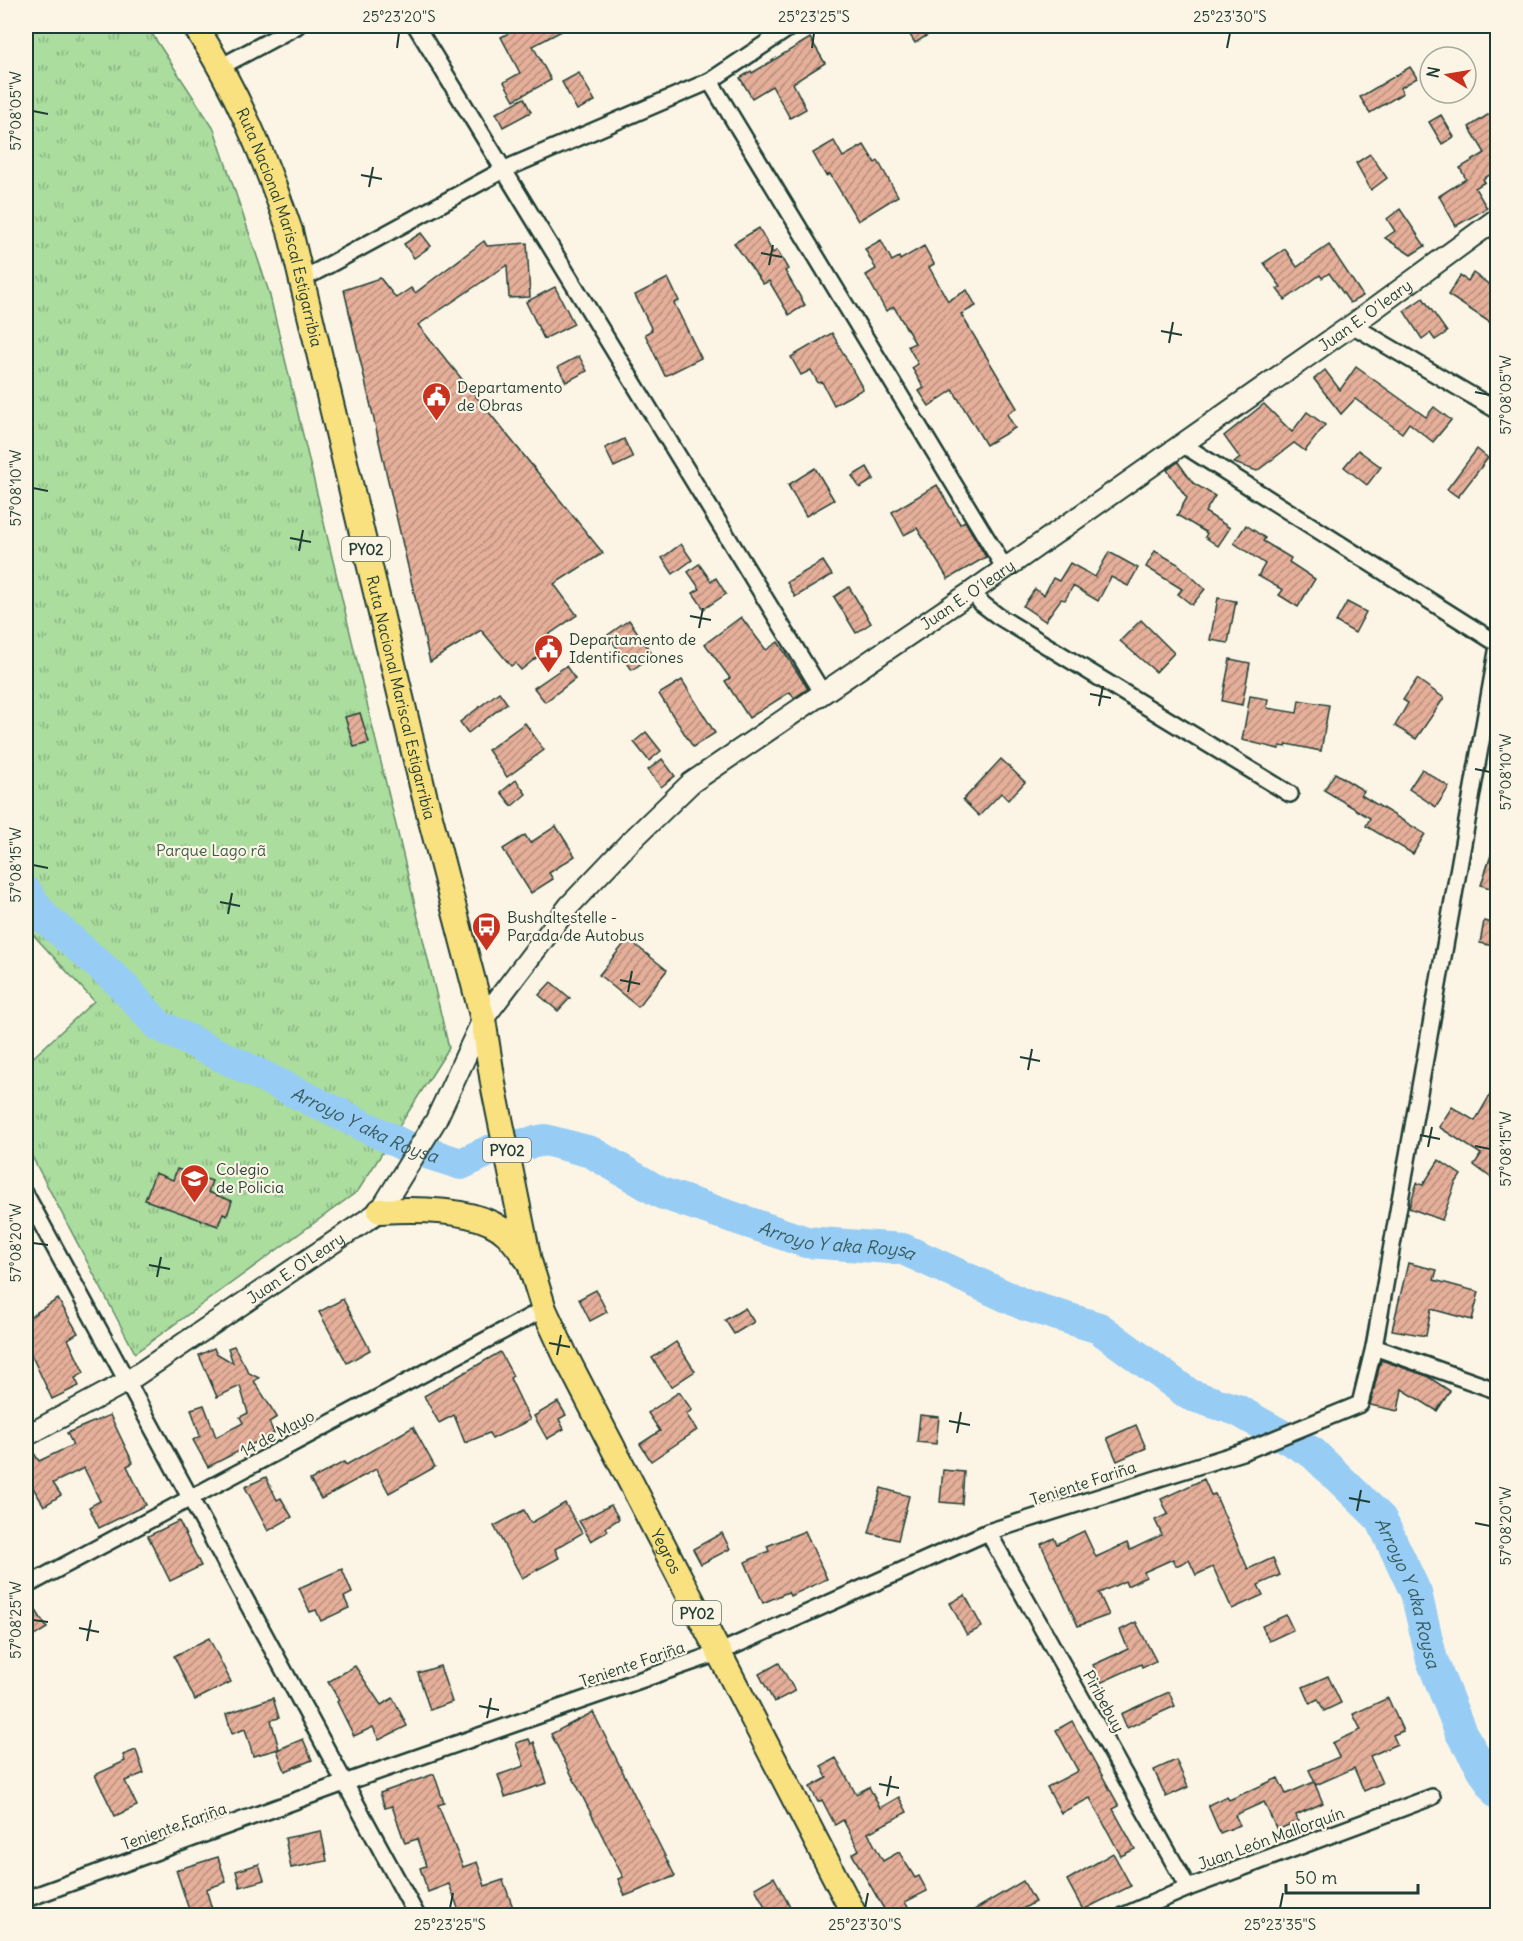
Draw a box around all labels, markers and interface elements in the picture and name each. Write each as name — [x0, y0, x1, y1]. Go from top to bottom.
text: 25°23'20"S — [362, 7, 436, 26]
text: 25°23'25"S — [778, 7, 850, 26]
text: 25°23'30"S — [1193, 7, 1267, 26]
north arrow — [1418, 45, 1478, 105]
text: N — [1422, 65, 1444, 79]
text: 57°08'05"W — [6, 71, 25, 151]
street label: Ruta Nacional Mariscal Estigarribia — [232, 105, 327, 349]
street label: Juan E. O´leary — [1315, 275, 1416, 355]
text: 57°08'05"W — [1496, 355, 1515, 435]
place label: Departamento de Obras — [457, 377, 562, 415]
public building icon: Departamento de Obras — [420, 380, 452, 422]
text: 57°08'10"W — [6, 449, 25, 526]
road number: PY02 — [342, 537, 390, 561]
street label: Juan E. O´leary — [916, 555, 1018, 634]
street label: Ruta Nacional Mariscal Estigarribia — [362, 573, 440, 822]
place label: Departamento de Identificaciones — [569, 629, 696, 667]
public building icon: Departamento de Identificaciones — [532, 632, 564, 674]
text: 57°08'10"W — [1496, 733, 1515, 810]
text: 57°08'15"W — [6, 827, 25, 903]
park label: Parque Lago rã — [156, 840, 266, 860]
place label: Bushaltestelle - Parada de Autobus — [507, 907, 644, 945]
bus stop icon: Bushaltestelle - Parada de Autobus — [470, 910, 502, 952]
water label: Arroyo Y aka Roysa — [288, 1081, 443, 1168]
text: 57°08'15"W — [1496, 1111, 1515, 1187]
road number: PY02 — [483, 1138, 531, 1162]
place label: Colegio de Policia — [216, 1159, 284, 1197]
school or university icon: Colegio de Policia — [179, 1162, 211, 1204]
text: 57°08'20"W — [6, 1203, 25, 1283]
water label: Arroyo Y aka Roysa — [756, 1215, 921, 1265]
street label: Juan E. O'Leary — [243, 1228, 348, 1308]
street label: 14 de Mayo — [236, 1405, 318, 1461]
street label: Teniente Fariña — [1028, 1456, 1138, 1510]
text: 57°08'20"W — [1496, 1486, 1515, 1566]
water label: Arroyo Y aka Roysa — [1370, 1513, 1446, 1673]
street label: Yegros — [647, 1525, 686, 1577]
text: 57°08'25"W — [6, 1581, 25, 1659]
road number: PY02 — [673, 1601, 721, 1625]
street label: Teniente Fariña — [577, 1637, 687, 1691]
street label: Piribebuy — [1079, 1666, 1129, 1736]
street label: Teniente Fariña — [119, 1798, 229, 1854]
street label: Juan León Mallorquín — [1195, 1802, 1347, 1874]
scale bar — [1286, 1857, 1418, 1895]
text: 50 m — [1295, 1866, 1337, 1889]
text: 25°23'25"S — [414, 1915, 486, 1934]
text: 25°23'30"S — [828, 1915, 902, 1934]
text: 25°23'35"S — [1244, 1915, 1316, 1934]

